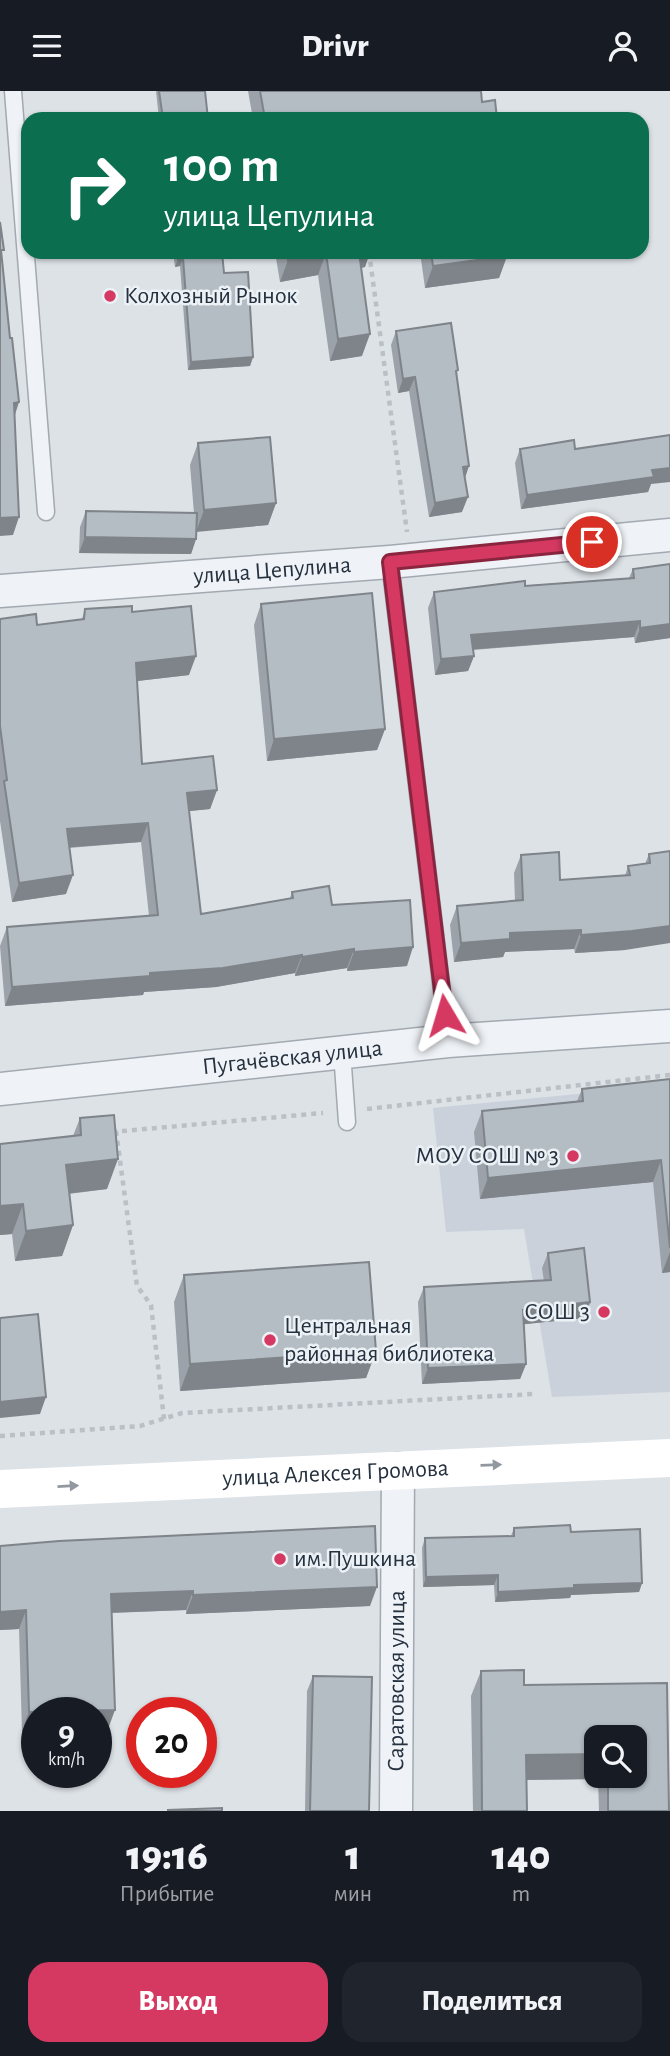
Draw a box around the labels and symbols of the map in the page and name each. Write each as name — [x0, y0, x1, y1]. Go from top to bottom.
place label: Колхозный Рынок — [124, 284, 297, 308]
marker: Колхозный Рынок — [102, 288, 118, 304]
pin — [562, 512, 622, 572]
street label: улица Цепулина — [192, 553, 352, 589]
position arrow — [408, 978, 482, 1052]
street label: Пугачёвская улица — [201, 1036, 384, 1079]
place label: МОУ СОШ № 3 — [415, 1144, 559, 1168]
marker: МОУ СОШ № 3 — [565, 1148, 581, 1164]
place label: СОШ 3 — [524, 1300, 590, 1324]
marker: СОШ 3 — [596, 1304, 612, 1320]
place label: Центральная районная библиотека — [284, 1314, 494, 1366]
marker: Центральная районная библиотека — [262, 1332, 278, 1348]
street label: улица Алексея Громова — [221, 1456, 449, 1491]
one-way arrow — [480, 1460, 502, 1471]
one-way arrow — [57, 1480, 79, 1491]
place label: им.Пушкина — [294, 1547, 416, 1571]
marker: им.Пушкина — [272, 1551, 288, 1567]
street label: Саратовская улица — [384, 1590, 409, 1772]
speed limit sign: 20 — [126, 1697, 217, 1788]

